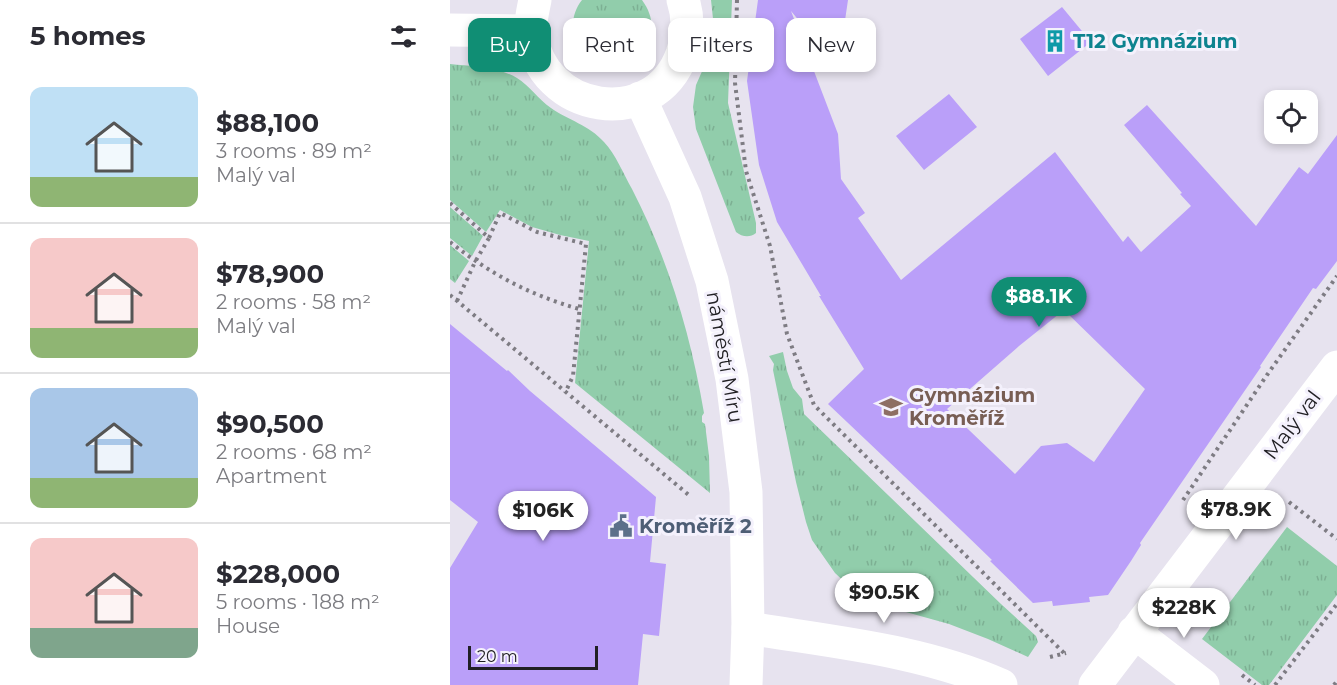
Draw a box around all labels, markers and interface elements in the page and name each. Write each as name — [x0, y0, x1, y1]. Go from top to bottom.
chip: Buy — [468, 18, 551, 72]
chip: Rent — [563, 18, 656, 72]
chip: Filters — [668, 18, 774, 72]
chip: New — [786, 18, 876, 72]
text: 5 homes — [30, 20, 146, 52]
icon: filters — [387, 20, 420, 53]
building icon: T12 Gymnázium — [1042, 28, 1068, 54]
place label: T12 Gymnázium — [1073, 29, 1238, 53]
map controls — [1264, 90, 1318, 144]
button: locate — [1264, 90, 1318, 144]
text: $88,100 — [216, 107, 319, 139]
icon: home — [78, 111, 150, 183]
text: 3 rooms · 89 m² — [216, 139, 372, 163]
text: Malý val — [216, 163, 296, 187]
text: $78,900 — [216, 258, 324, 290]
icon: home — [78, 262, 150, 334]
pin: $88.1K — [990, 277, 1088, 328]
text: $88.1K — [1006, 284, 1072, 308]
street label: náměstí Míru — [702, 289, 748, 425]
text: 2 rooms · 58 m² — [216, 290, 371, 314]
text: Malý val — [216, 314, 296, 338]
place label: Gymnázium Kroměříž — [909, 383, 1035, 430]
street label: Malý val — [1258, 386, 1326, 464]
school or university icon: Gymnázium Kroměříž — [878, 394, 904, 420]
text: $90,500 — [216, 408, 324, 440]
icon: home — [78, 412, 150, 484]
text: 2 rooms · 68 m² — [216, 440, 372, 464]
text: Apartment — [216, 464, 327, 488]
pin: $78.9K — [1187, 490, 1285, 541]
pin: $106K — [501, 491, 585, 542]
text: $78.9K — [1201, 497, 1271, 521]
text: $106K — [512, 498, 574, 522]
public building icon: Kroměříž 2 — [608, 513, 634, 539]
place label: Kroměříž 2 — [639, 514, 752, 538]
text: $228,000 — [216, 558, 340, 590]
icon: home — [78, 562, 150, 634]
pin: $90.5K — [835, 573, 933, 624]
text: $90.5K — [849, 580, 919, 604]
pin: $228K — [1142, 588, 1226, 639]
text: 5 rooms · 188 m² — [216, 590, 380, 614]
text: $228K — [1152, 595, 1216, 619]
text: House — [216, 614, 280, 638]
scale bar — [468, 643, 598, 670]
text: 20 m — [477, 647, 518, 666]

